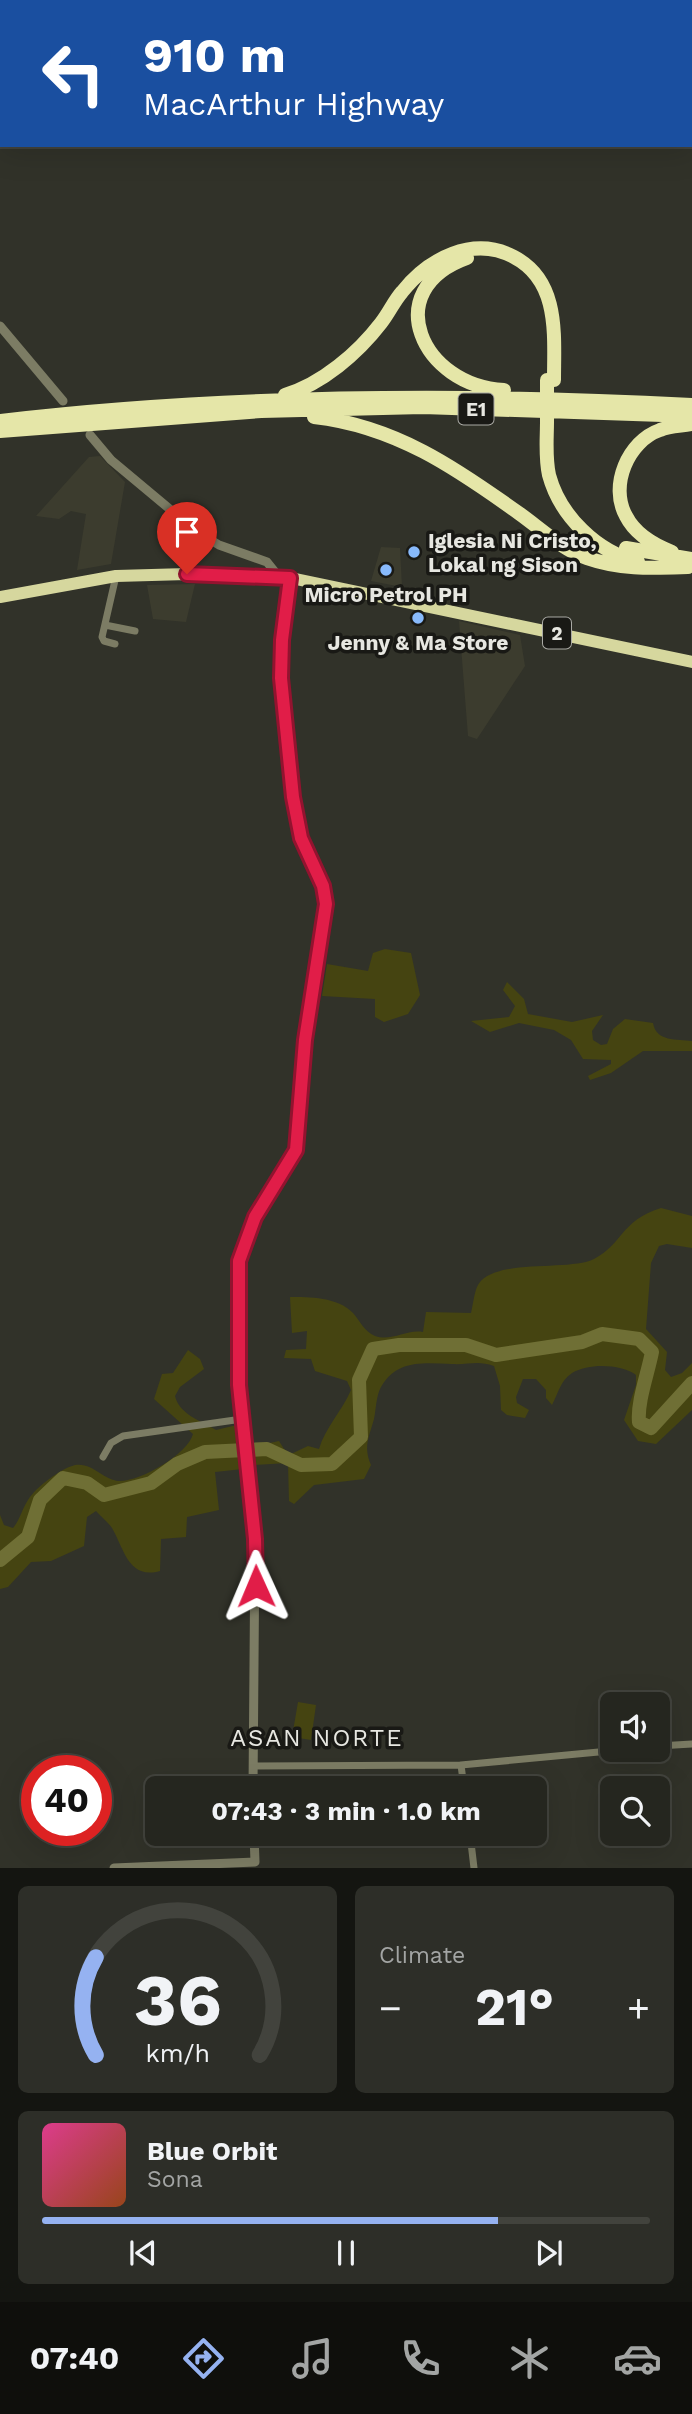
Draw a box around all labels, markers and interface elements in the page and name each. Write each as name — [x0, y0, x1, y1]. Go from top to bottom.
text: 910 m — [143, 26, 286, 84]
icon: left — [28, 28, 119, 119]
text: MacArthur Highway — [143, 85, 444, 123]
road number: E1 — [458, 394, 494, 424]
pin — [157, 502, 217, 574]
icon: arrive — [168, 513, 206, 551]
place label: Iglesia Ni Cristo, Lokal ng Sison — [428, 528, 596, 577]
marker: Iglesia Ni Cristo, Lokal ng Sison — [406, 544, 422, 560]
marker: Micro Petrol PH — [378, 562, 394, 578]
place label: Micro Petrol PH — [304, 582, 468, 607]
marker: Jenny & Ma Store — [410, 610, 426, 626]
road number: 2 — [543, 618, 571, 648]
place label: Jenny & Ma Store — [328, 630, 509, 655]
position arrow — [219, 1549, 293, 1623]
map controls — [600, 1692, 670, 1846]
button: sound — [600, 1692, 670, 1762]
district label: ASAN NORTE — [230, 1724, 404, 1752]
speed limit sign: 40 — [21, 1755, 112, 1846]
button: search — [600, 1776, 670, 1846]
text: 07:43 · 3 min · 1.0 km — [211, 1796, 481, 1826]
text: Climate — [379, 1942, 465, 1969]
text: 36 — [133, 1958, 222, 2044]
text: 21° — [475, 1977, 554, 2038]
text: − — [379, 1986, 402, 2030]
text: + — [627, 1986, 650, 2030]
text: km/h — [145, 2039, 210, 2068]
text: Blue Orbit — [147, 2136, 277, 2166]
text: Sona — [147, 2166, 203, 2193]
icon: previous — [124, 2234, 162, 2272]
icon: pause — [327, 2234, 365, 2272]
icon: next — [530, 2234, 568, 2272]
icon: directions — [179, 2334, 228, 2383]
icon: music — [288, 2334, 337, 2383]
icon: phone — [396, 2334, 445, 2383]
icon: climate — [505, 2334, 554, 2383]
icon: car — [613, 2334, 662, 2383]
text: 07:40 — [30, 2339, 119, 2377]

